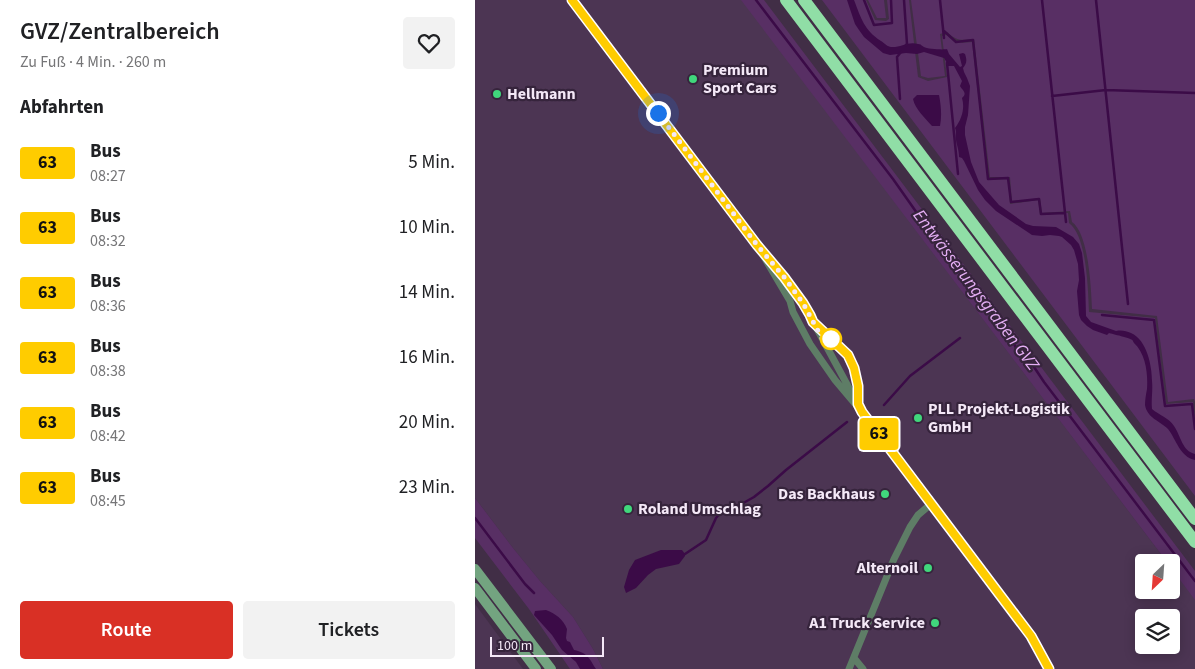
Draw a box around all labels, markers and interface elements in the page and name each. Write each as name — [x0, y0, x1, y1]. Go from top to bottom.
text: GVZ/Zentralbereich — [20, 14, 220, 49]
button: heart — [403, 17, 455, 69]
text: Zu Fuß · 4 Min. · 260 m — [20, 51, 166, 73]
place label: Premium Sport Cars — [703, 59, 777, 99]
marker: Premium Sport Cars — [687, 73, 699, 85]
place label: Hellmann — [507, 83, 576, 105]
marker: Hellmann — [491, 88, 503, 100]
text: Abfahrten — [20, 94, 104, 121]
your location — [646, 101, 671, 126]
text: Bus — [90, 138, 121, 165]
text: 5 Min. — [408, 149, 455, 176]
text: 63 — [38, 150, 57, 175]
text: 08:27 — [90, 165, 126, 187]
text: Bus — [90, 203, 121, 230]
water label: Entwässerungsgraben GVZ — [907, 204, 1045, 376]
text: 10 Min. — [399, 214, 455, 241]
text: 63 — [38, 215, 57, 240]
text: 08:32 — [90, 230, 126, 252]
text: Bus — [90, 268, 121, 295]
text: 14 Min. — [399, 279, 455, 306]
text: 63 — [38, 280, 57, 305]
text: 08:36 — [90, 295, 126, 317]
unlabelled marker — [820, 328, 842, 350]
text: Bus — [90, 333, 121, 360]
text: 16 Min. — [399, 344, 455, 371]
text: 63 — [38, 345, 57, 370]
text: 08:38 — [90, 360, 126, 382]
text: Bus — [90, 398, 121, 425]
place label: PLL Projekt-Logistik GmbH — [928, 398, 1070, 438]
text: 20 Min. — [399, 409, 455, 436]
text: 63 — [38, 410, 57, 435]
marker: PLL Projekt-Logistik GmbH — [912, 412, 924, 424]
line badge: 63 — [857, 418, 901, 450]
text: 63 — [869, 421, 889, 446]
text: 08:42 — [90, 425, 126, 447]
text: Bus — [90, 463, 121, 490]
text: 23 Min. — [399, 474, 455, 501]
text: 63 — [38, 475, 57, 500]
place label: Das Backhaus — [778, 483, 875, 505]
marker: Das Backhaus — [879, 488, 891, 500]
text: 08:45 — [90, 490, 126, 512]
place label: Roland Umschlag — [638, 498, 761, 520]
marker: Roland Umschlag — [622, 503, 634, 515]
north arrow — [1135, 554, 1180, 599]
map controls — [1135, 554, 1180, 654]
place label: Alternoil — [856, 557, 918, 579]
marker: Alternoil — [922, 562, 934, 574]
button: Route — [20, 601, 233, 659]
button: Tickets — [243, 601, 455, 659]
button: layers — [1135, 609, 1180, 654]
place label: A1 Truck Service — [808, 612, 925, 634]
marker: A1 Truck Service — [929, 617, 941, 629]
scale bar — [490, 634, 604, 657]
text: 100 m — [497, 636, 532, 656]

